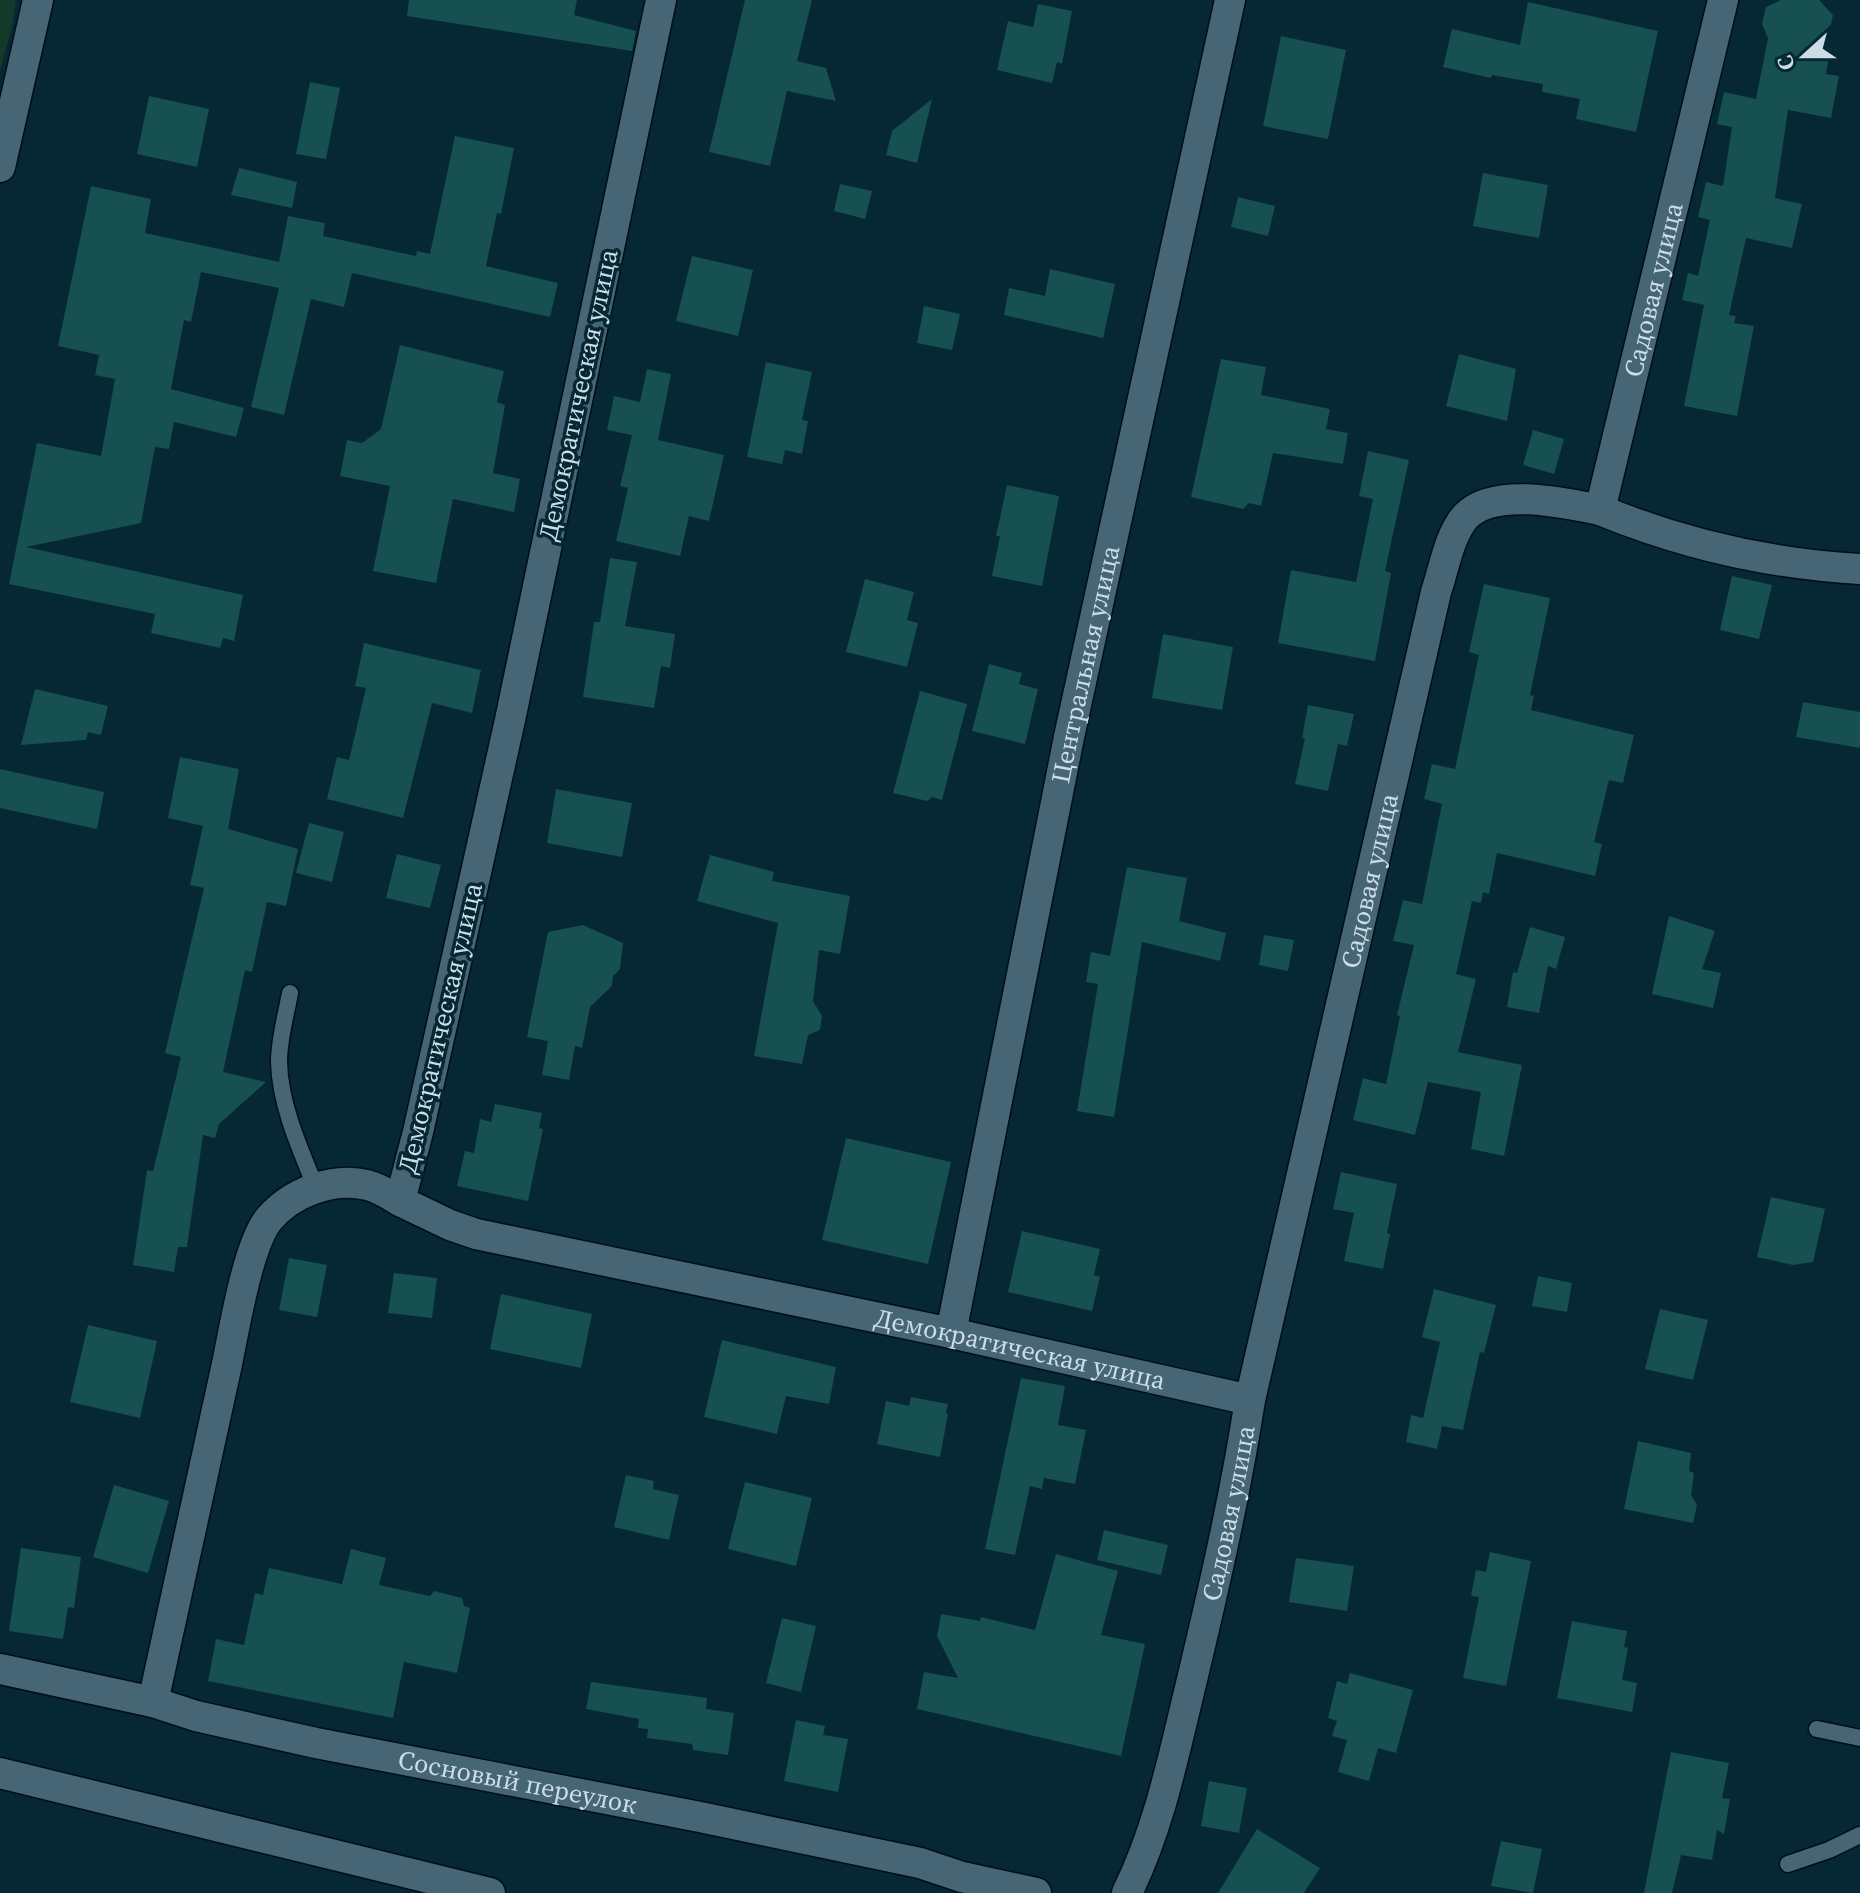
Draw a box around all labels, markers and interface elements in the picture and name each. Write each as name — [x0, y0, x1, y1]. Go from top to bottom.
north arrow — [1764, 16, 1844, 96]
text: С — [1769, 51, 1802, 75]
street label: Садовая улица — [1615, 198, 1692, 381]
street label: Демократическая улица — [530, 245, 627, 544]
street label: Центральная улица — [1042, 541, 1128, 786]
street label: Садовая улица — [1332, 789, 1407, 972]
street label: Демократическая улица — [389, 879, 491, 1177]
street label: Демократическая улица — [871, 1299, 1170, 1399]
street label: Садовая улица — [1193, 1422, 1264, 1605]
street label: Сосновый переулок — [395, 1741, 641, 1823]

